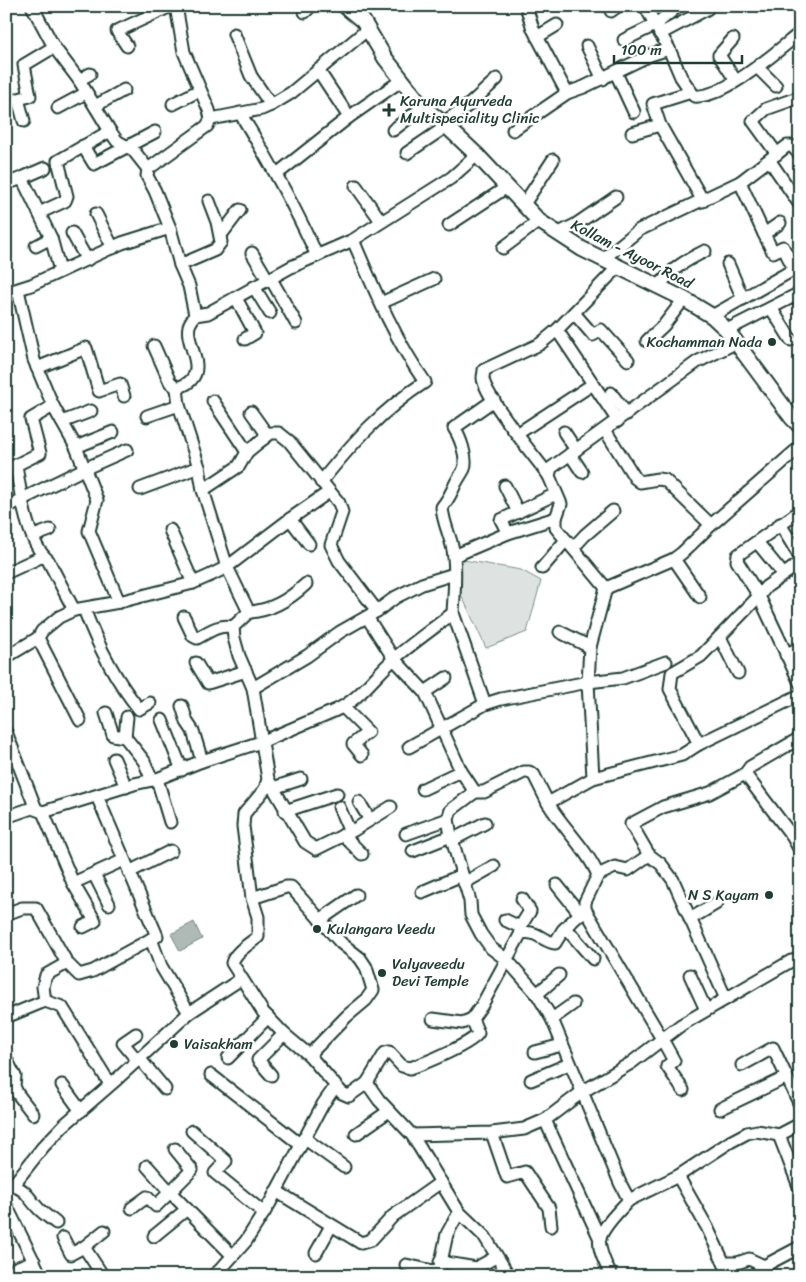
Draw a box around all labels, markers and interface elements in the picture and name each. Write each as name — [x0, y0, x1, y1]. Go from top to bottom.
scale bar — [614, 32, 741, 64]
text: 100 m — [621, 37, 662, 63]
place label: Karuna Ayurveda Multispeciality Clinic — [400, 88, 540, 131]
marker: Karuna Ayurveda Multispeciality Clinic — [382, 103, 396, 117]
street label: Kollam - Ayoor Road — [566, 212, 699, 296]
place label: Kochamman Nada — [646, 329, 762, 355]
marker: Kochamman Nada — [766, 336, 778, 348]
place label: N S Kayam — [688, 882, 759, 908]
marker: N S Kayam — [763, 889, 775, 901]
place label: Kulangara Veedu — [327, 916, 435, 942]
marker: Kulangara Veedu — [311, 923, 323, 935]
place label: Valyaveedu Devi Temple — [392, 951, 469, 994]
marker: Valyaveedu Devi Temple — [376, 967, 388, 979]
place label: Vaisakham — [184, 1031, 253, 1057]
marker: Vaisakham — [168, 1038, 180, 1050]

